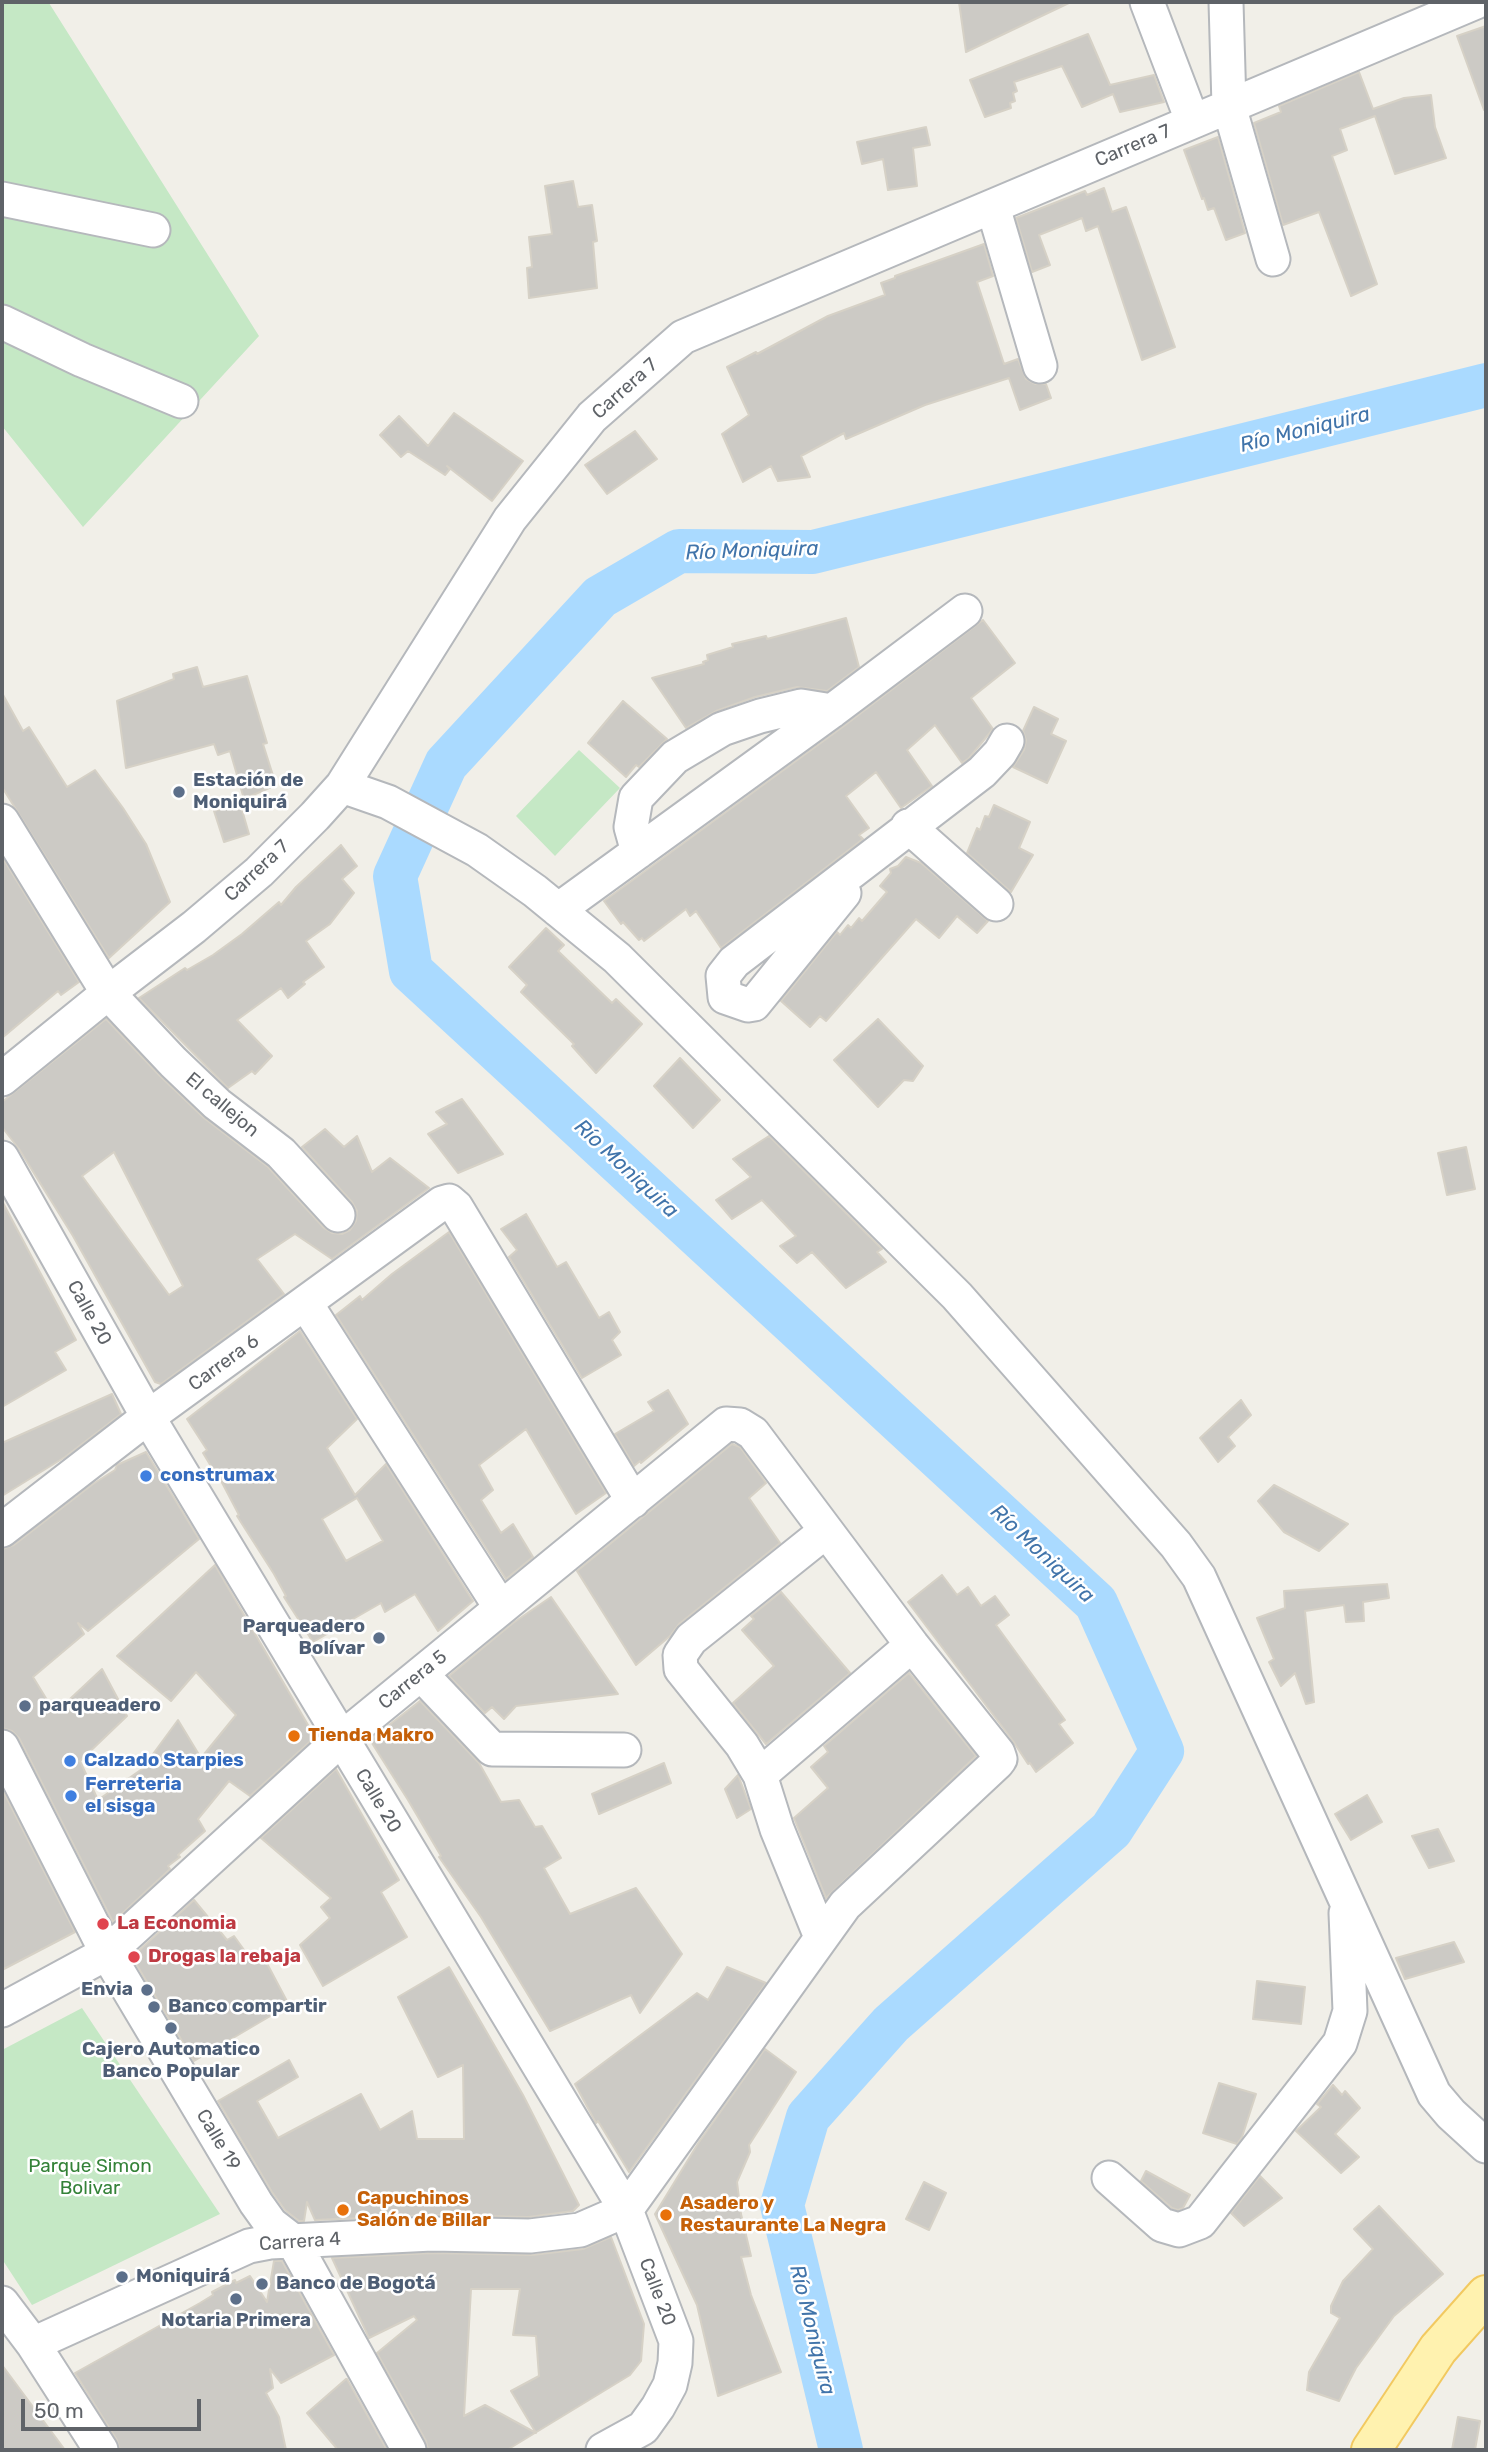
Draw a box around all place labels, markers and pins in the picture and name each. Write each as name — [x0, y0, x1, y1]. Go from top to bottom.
place label: Estación de Moniquirá — [193, 770, 303, 814]
marker: Estación de Moniquirá — [171, 784, 187, 800]
place label: construmax — [160, 1465, 275, 1487]
marker: construmax — [138, 1468, 154, 1484]
place label: Parqueadero Bolívar — [243, 1616, 365, 1660]
marker: Parqueadero Bolívar — [371, 1630, 387, 1646]
place label: parqueadero — [39, 1695, 161, 1717]
marker: parqueadero — [17, 1698, 33, 1714]
place label: Tienda Makro — [308, 1725, 434, 1747]
marker: Tienda Makro — [286, 1728, 302, 1744]
place label: Calzado Starpies — [84, 1750, 244, 1772]
marker: Calzado Starpies — [62, 1753, 78, 1769]
place label: Ferreteria el sisga — [85, 1774, 182, 1818]
marker: Ferreteria el sisga — [63, 1788, 79, 1804]
place label: La Economia — [117, 1913, 236, 1935]
marker: La Economia — [95, 1916, 111, 1932]
place label: Drogas la rebaja — [148, 1946, 301, 1968]
marker: Drogas la rebaja — [126, 1949, 142, 1965]
place label: Envia — [81, 1979, 133, 2001]
marker: Envia — [139, 1982, 155, 1998]
place label: Banco compartir — [168, 1996, 327, 2018]
marker: Banco compartir — [146, 1999, 162, 2015]
marker: Cajero Automatico Banco Popular — [163, 2020, 179, 2036]
place label: Cajero Automatico Banco Popular — [82, 2039, 260, 2083]
place label: Capuchinos Salón de Billar — [357, 2188, 491, 2232]
place label: Asadero y Restaurante La Negra — [680, 2193, 886, 2237]
marker: Capuchinos Salón de Billar — [335, 2202, 351, 2218]
marker: Asadero y Restaurante La Negra — [658, 2207, 674, 2223]
place label: Moniquirá — [136, 2266, 230, 2288]
marker: Moniquirá — [114, 2269, 130, 2285]
place label: Banco de Bogotá — [276, 2273, 436, 2295]
marker: Banco de Bogotá — [254, 2276, 270, 2292]
marker: Notaria Primera — [228, 2291, 244, 2307]
place label: Notaria Primera — [161, 2310, 311, 2332]

